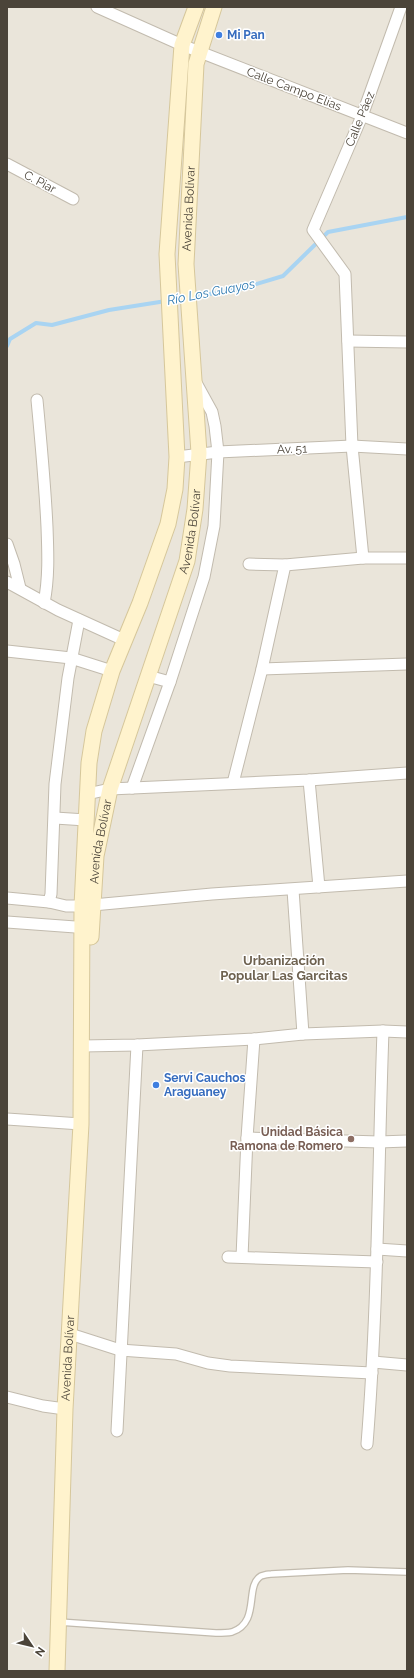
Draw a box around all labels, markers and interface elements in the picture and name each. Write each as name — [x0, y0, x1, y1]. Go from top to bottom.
place label: Mi Pan — [227, 28, 265, 42]
marker: Mi Pan — [214, 30, 224, 40]
street label: Calle Campo Elías — [245, 64, 344, 114]
street label: Calle Páez — [343, 89, 377, 149]
street label: Avenida Bolívar — [180, 165, 198, 252]
street label: C. Piar — [22, 168, 59, 197]
water label: Río Los Guayos — [166, 276, 256, 308]
street label: Av. 51 — [277, 441, 307, 457]
street label: Avenida Bolívar — [176, 488, 203, 576]
street label: Avenida Bolívar — [87, 797, 115, 884]
district label: Urbanización Popular Las Garcitas — [220, 953, 348, 983]
place label: Servi Cauchos Araguaney — [164, 1071, 246, 1099]
marker: Servi Cauchos Araguaney — [151, 1080, 161, 1090]
place label: Unidad Básica Ramona de Romero — [230, 1125, 343, 1153]
marker: Unidad Básica Ramona de Romero — [346, 1134, 356, 1144]
street label: Avenida Bolívar — [58, 1314, 77, 1401]
north arrow — [12, 1626, 52, 1666]
text: N — [32, 1644, 48, 1659]

